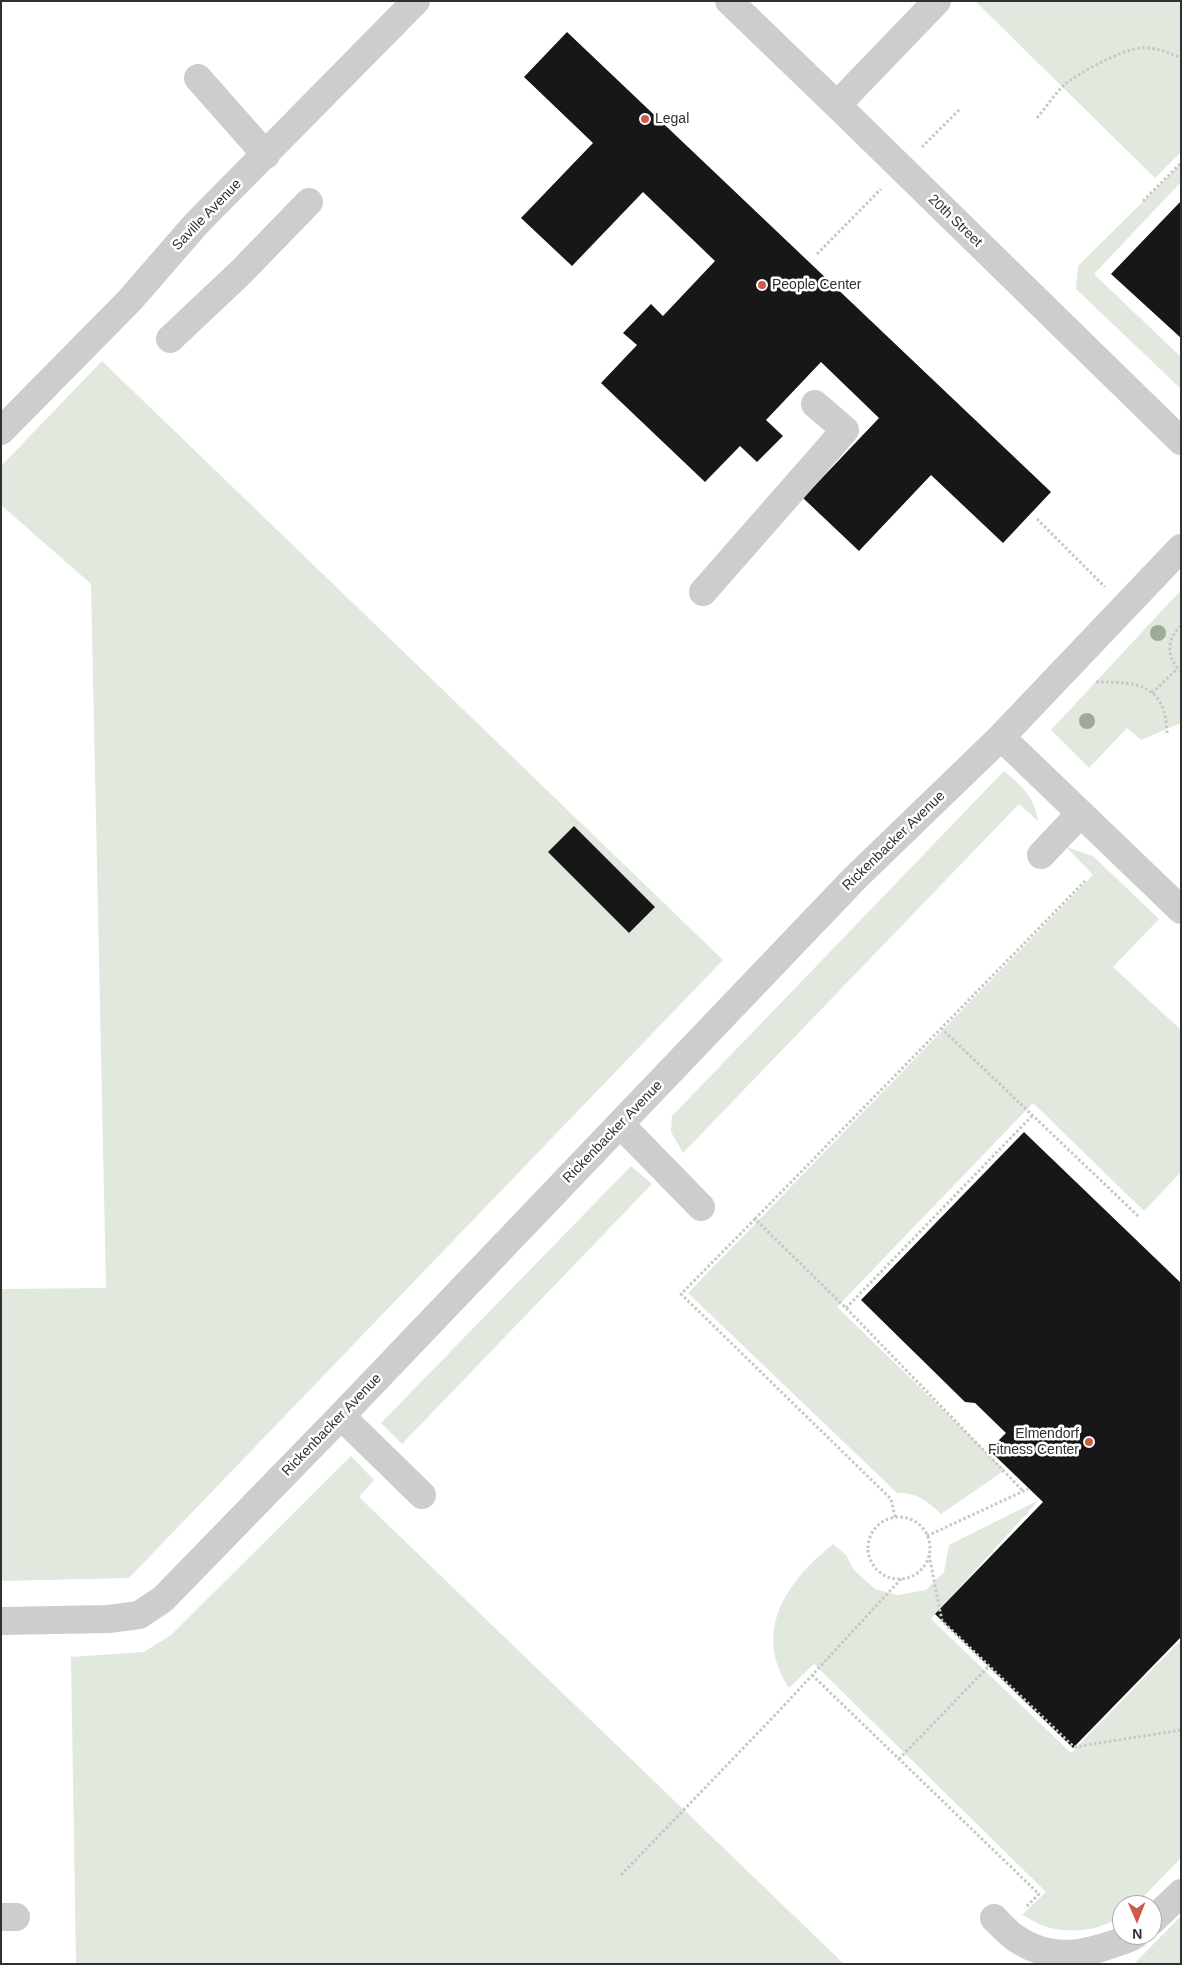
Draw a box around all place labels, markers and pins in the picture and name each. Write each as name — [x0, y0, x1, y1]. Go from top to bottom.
place label: Legal — [655, 111, 689, 127]
marker: Legal — [639, 113, 651, 125]
place label: People Center — [772, 277, 862, 293]
marker: People Center — [756, 279, 768, 291]
place label: Elmendorf Fitness Center — [988, 1426, 1079, 1458]
marker: Elmendorf Fitness Center — [1083, 1436, 1095, 1448]

